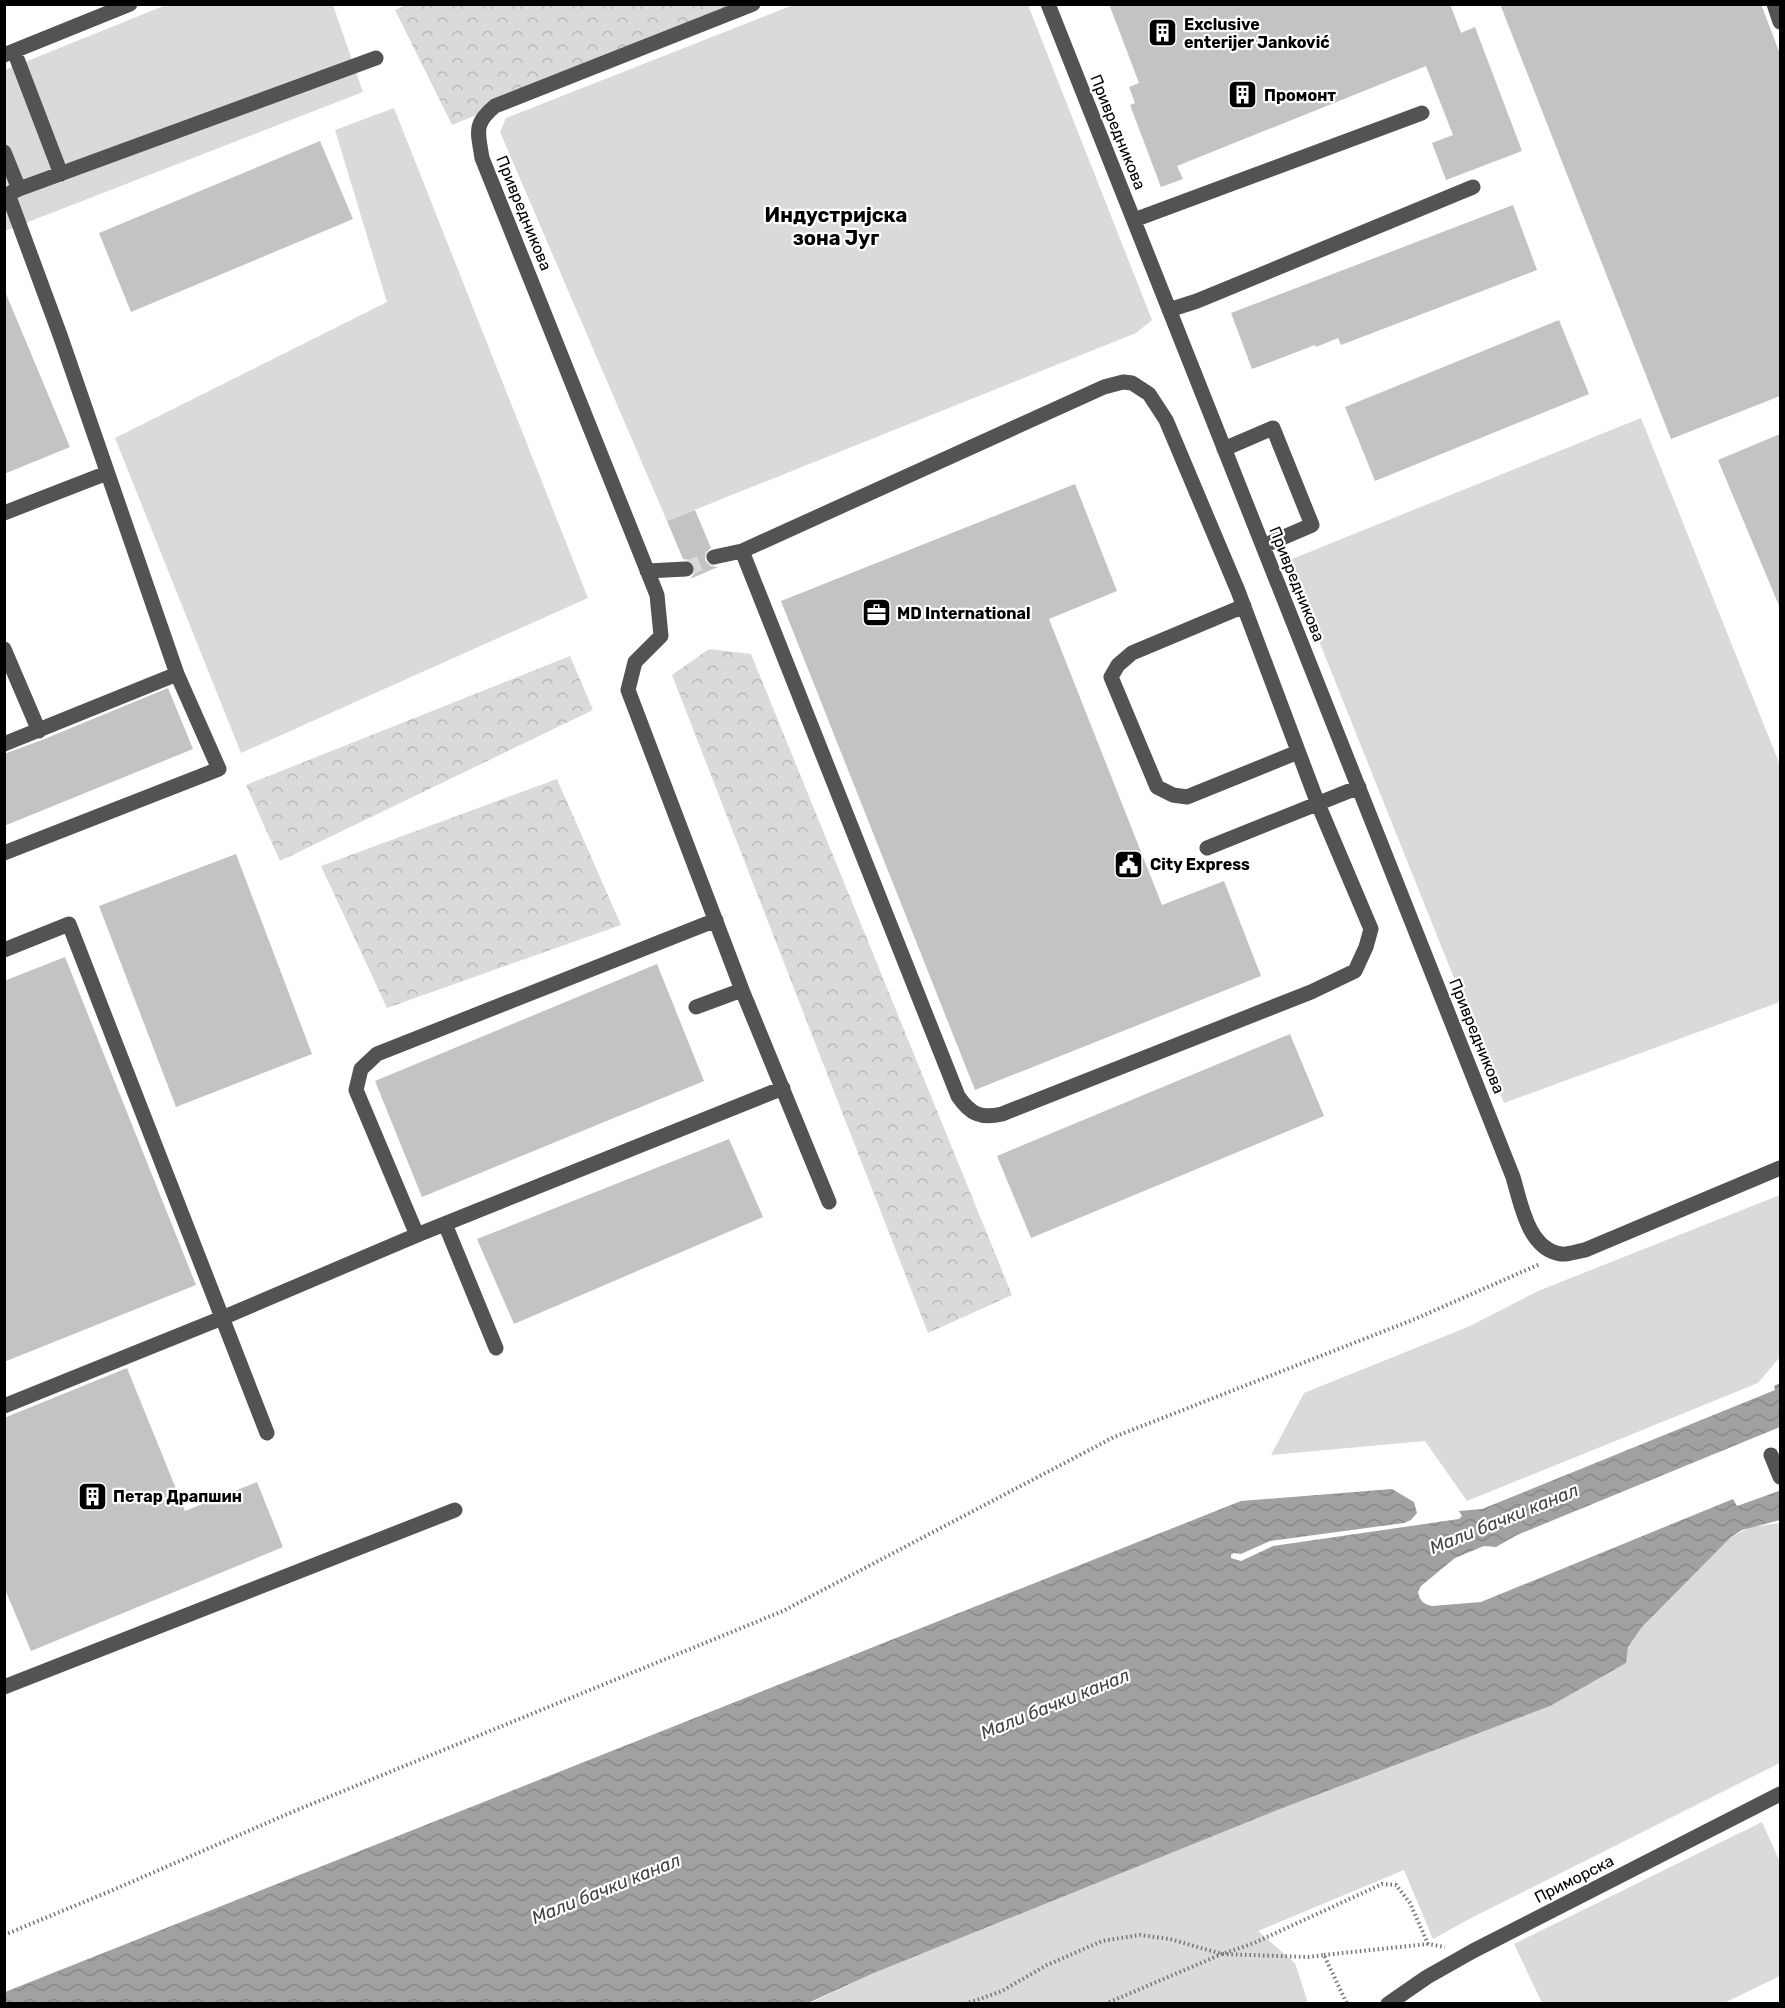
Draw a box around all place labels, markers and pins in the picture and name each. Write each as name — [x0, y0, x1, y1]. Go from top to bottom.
place label: Exclusive enterijer Janković — [1184, 15, 1330, 52]
building icon: Exclusive enterijer Janković — [1147, 17, 1179, 49]
building icon: Промонт — [1227, 79, 1259, 111]
place label: Промонт — [1264, 86, 1336, 105]
office icon: MD International — [860, 597, 892, 629]
place label: MD International — [897, 604, 1031, 623]
public building icon: City Express — [1113, 848, 1145, 880]
place label: City Express — [1150, 855, 1250, 874]
building icon: Петар Драпшин — [76, 1480, 108, 1512]
place label: Петар Драпшин — [113, 1487, 242, 1506]

